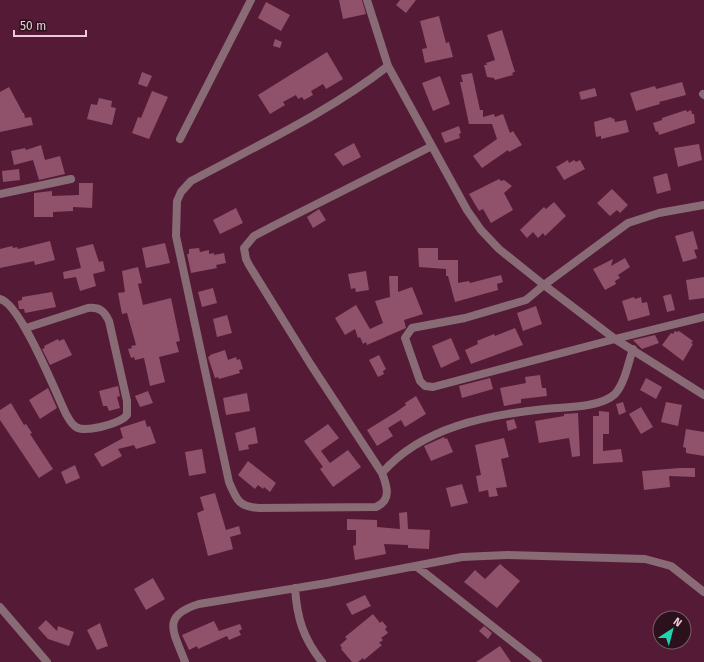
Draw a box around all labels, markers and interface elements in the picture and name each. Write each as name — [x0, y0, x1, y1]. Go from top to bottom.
scale bar — [14, 12, 86, 38]
text: 50 m — [20, 19, 46, 33]
north arrow — [652, 610, 692, 650]
text: N — [671, 615, 684, 630]

